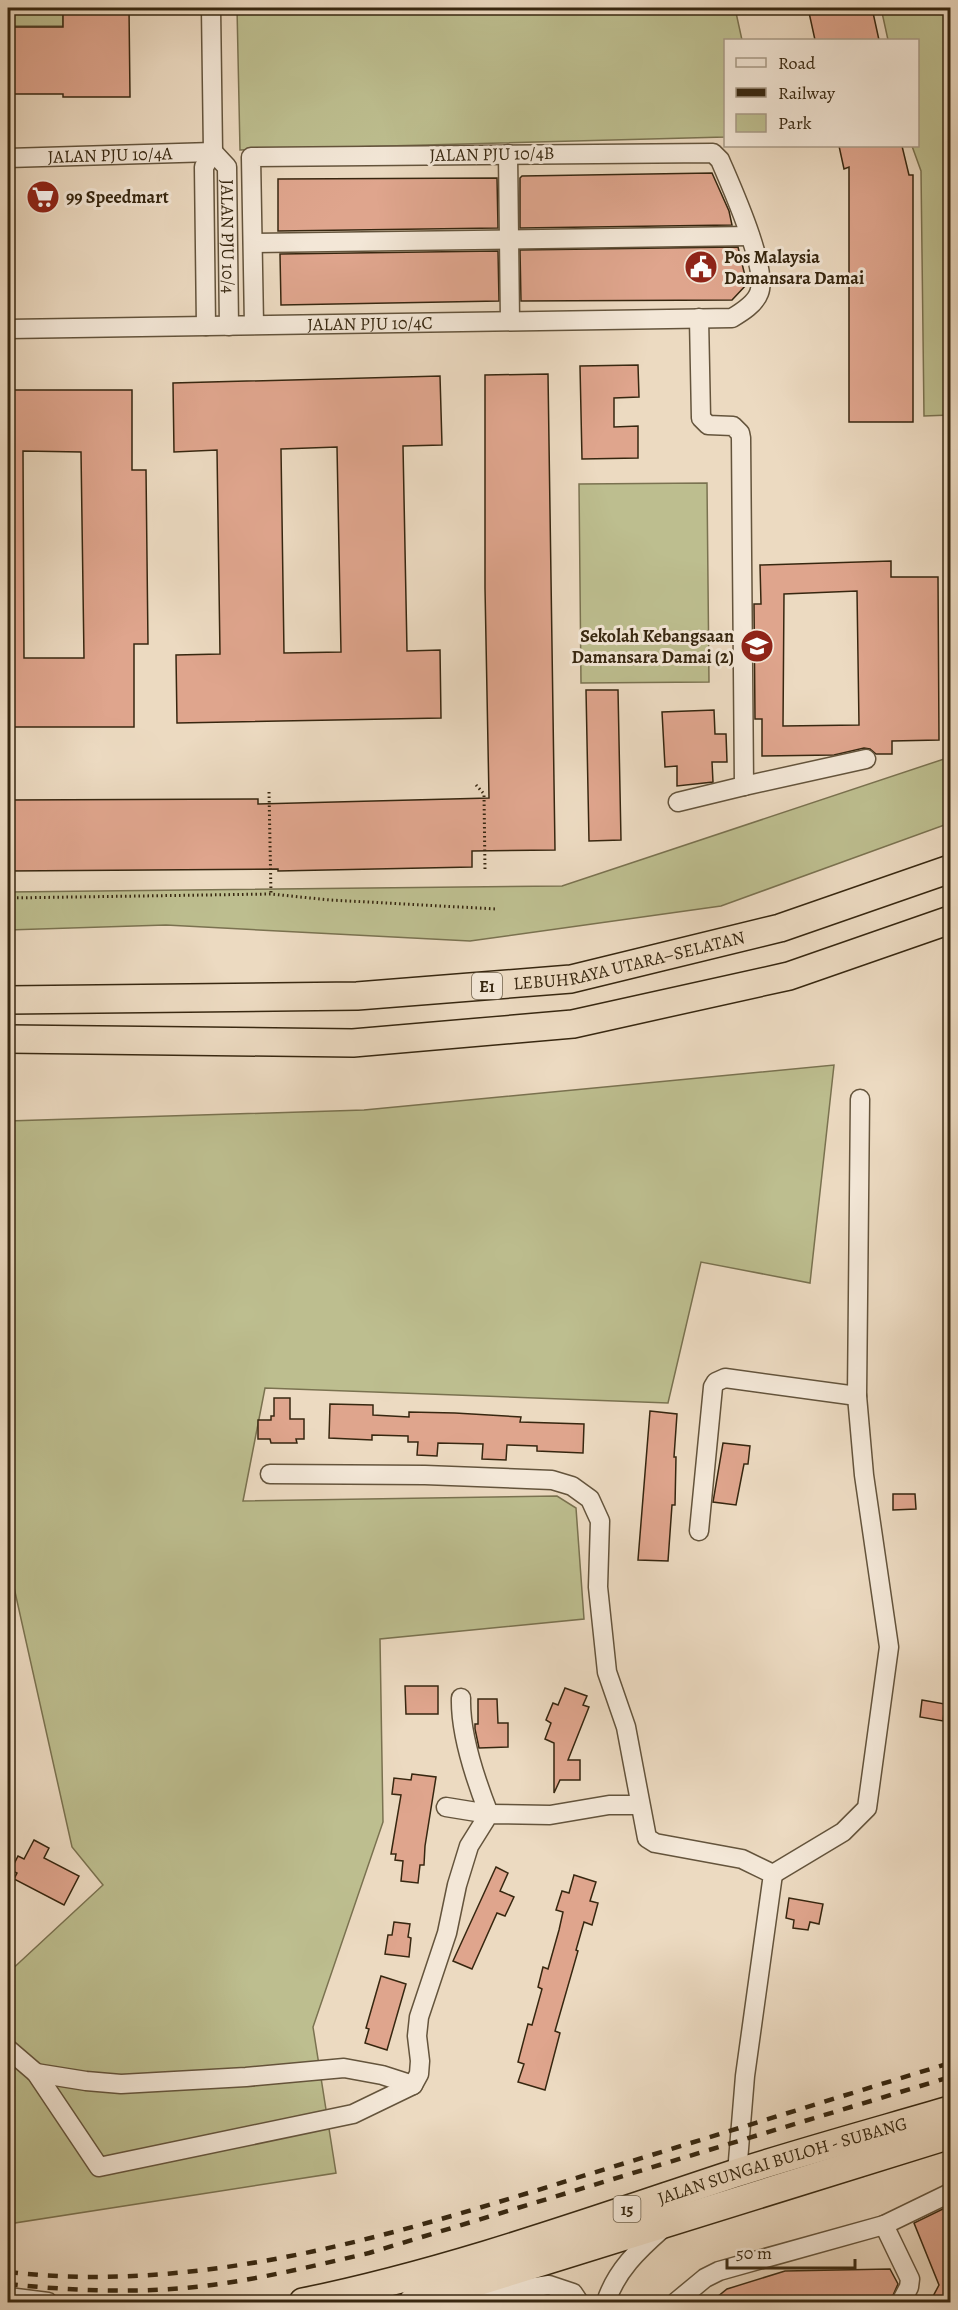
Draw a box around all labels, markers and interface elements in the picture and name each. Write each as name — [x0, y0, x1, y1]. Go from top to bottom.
legend — [724, 39, 919, 147]
text: Road — [778, 51, 816, 75]
text: Railway — [778, 81, 836, 105]
text: Park — [778, 111, 812, 135]
street label: JALAN PJU 10/4A — [47, 141, 173, 169]
street label: JALAN PJU 10/4B — [429, 141, 555, 167]
supermarket icon: 99 Speedmart — [25, 179, 61, 215]
street label: JALAN PJU 10/4 — [215, 179, 241, 294]
place label: 99 Speedmart — [66, 185, 169, 209]
place label: Pos Malaysia Damansara Damai — [724, 245, 864, 290]
public building icon: Pos Malaysia Damansara Damai — [683, 249, 719, 285]
street label: JALAN PJU 10/4C — [307, 311, 433, 336]
place label: Sekolah Kebangsaan Damansara Damai (2) — [572, 624, 734, 669]
school or university icon: Sekolah Kebangsaan Damansara Damai (2) — [739, 628, 775, 664]
street label: LEBUHRAYA UTARA–SELATAN — [512, 925, 747, 996]
road number: E1 — [472, 973, 502, 999]
street label: JALAN SUNGAI BULOH - SUBANG — [654, 2111, 910, 2210]
road number: 15 — [614, 2196, 640, 2222]
scale bar — [727, 2232, 854, 2270]
text: 50 m — [736, 2241, 772, 2265]

